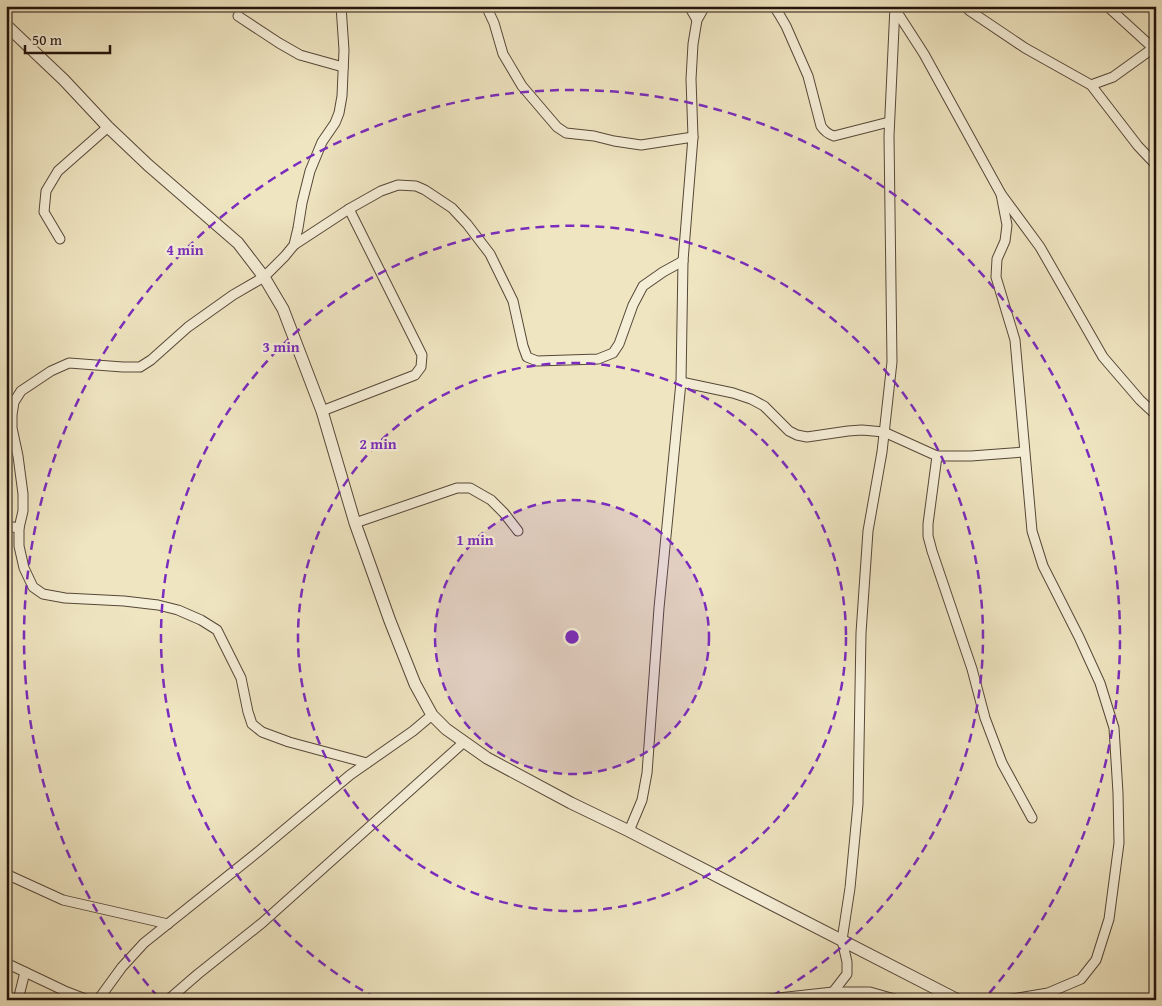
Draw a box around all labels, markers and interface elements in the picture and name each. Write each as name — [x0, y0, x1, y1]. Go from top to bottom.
scale bar — [25, 22, 110, 54]
text: 50 m — [32, 29, 63, 50]
text: 4 min — [166, 239, 204, 260]
text: 3 min — [262, 336, 300, 357]
text: 2 min — [359, 433, 397, 454]
text: 1 min — [456, 529, 494, 550]
centre of rings — [563, 628, 581, 646]

